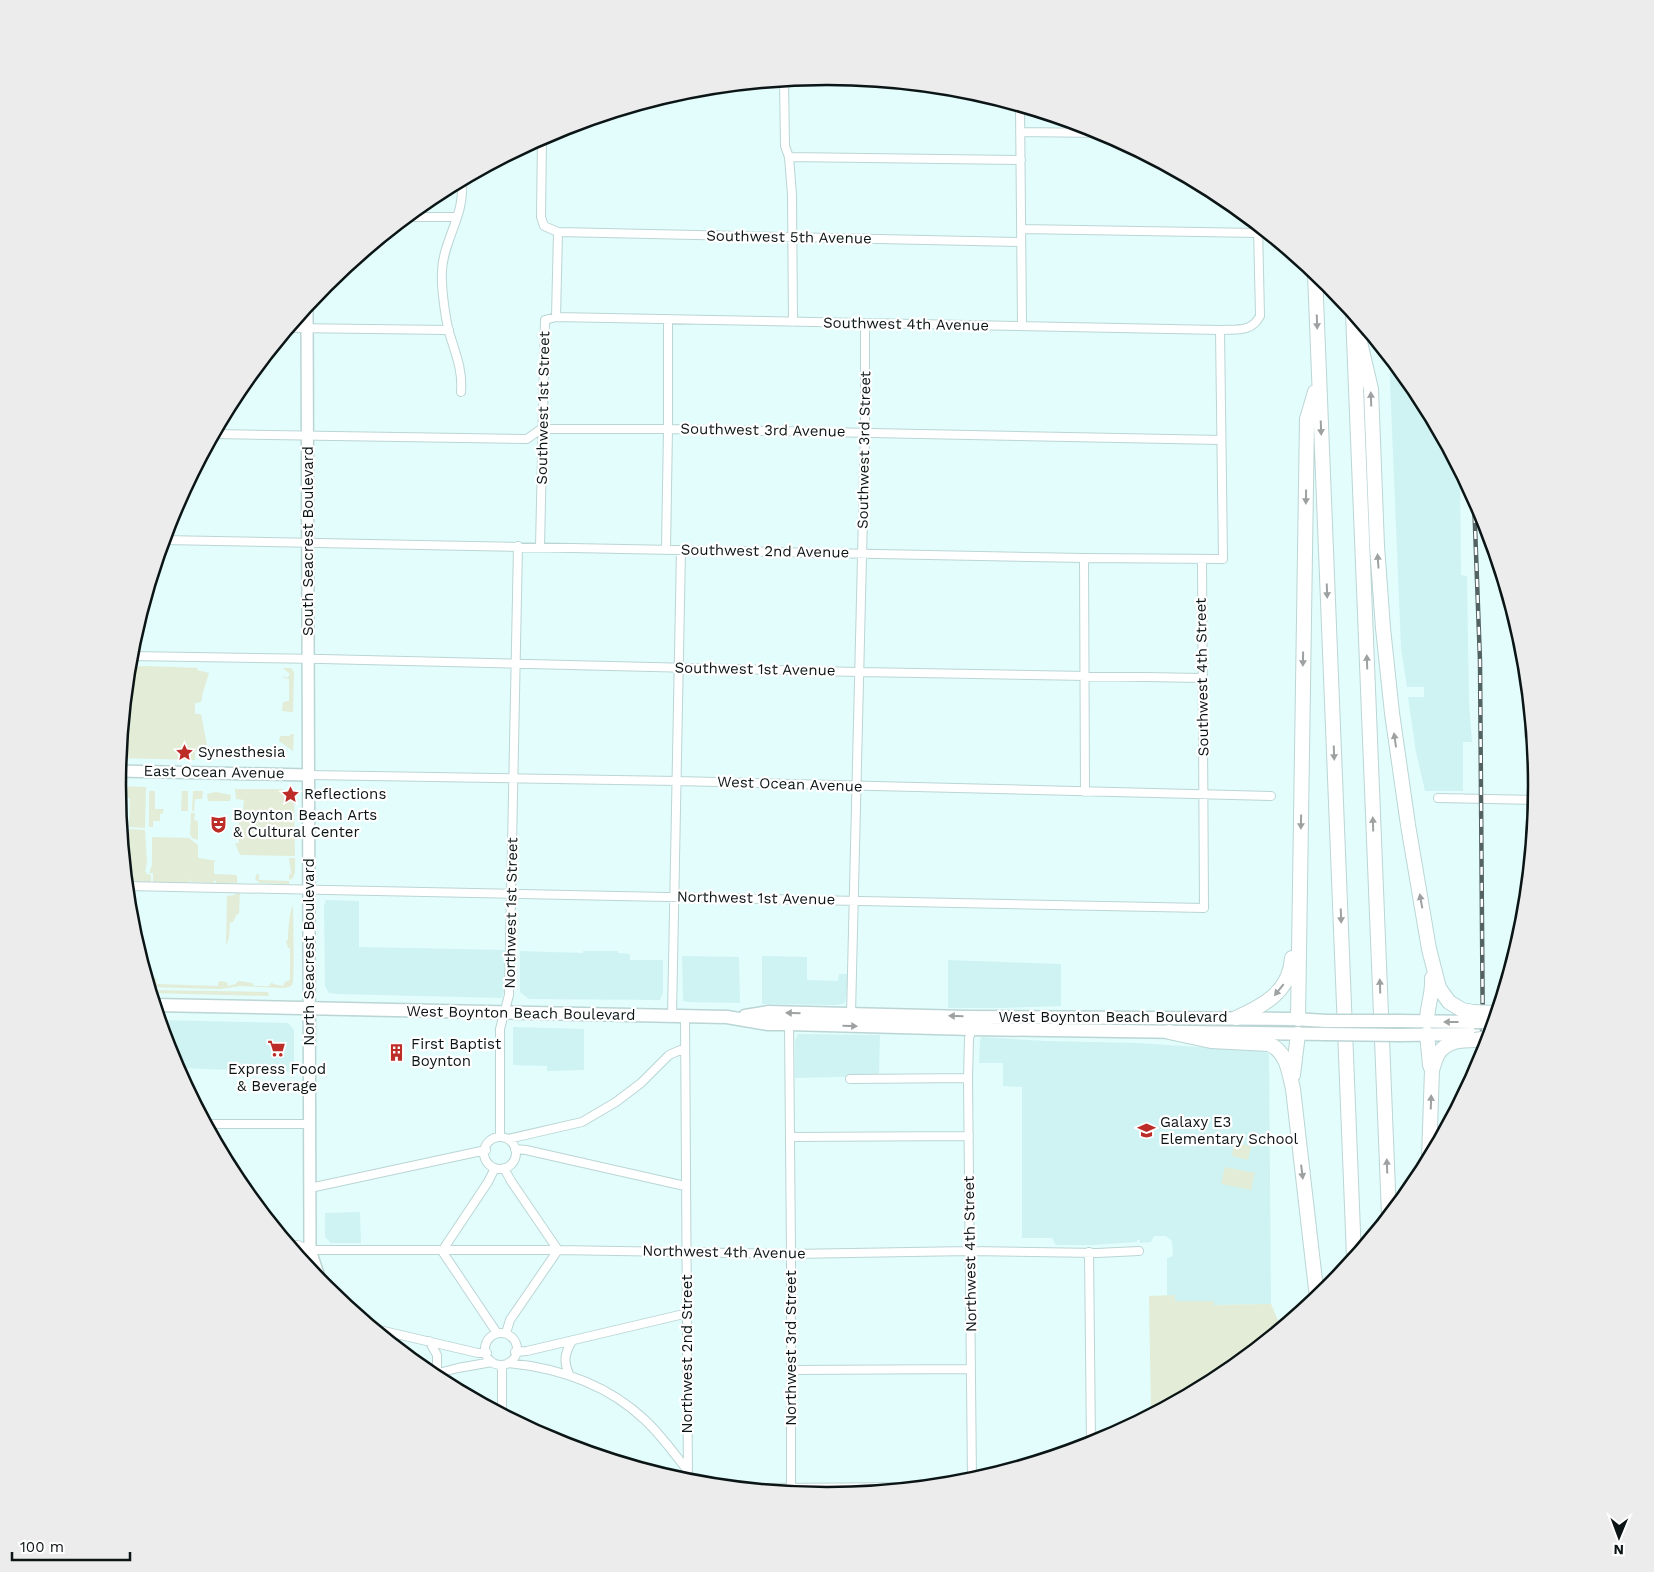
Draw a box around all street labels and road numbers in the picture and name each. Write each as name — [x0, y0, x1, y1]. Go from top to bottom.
street label: Southwest 5th Avenue — [706, 227, 872, 247]
street label: Southwest 4th Avenue — [823, 314, 989, 334]
street label: Southwest 1st Street — [533, 330, 553, 485]
street label: Southwest 3rd Street — [854, 370, 874, 529]
street label: Southwest 3rd Avenue — [680, 420, 846, 440]
street label: South Seacrest Boulevard — [299, 446, 317, 636]
street label: Southwest 2nd Avenue — [681, 541, 849, 561]
street label: Southwest 4th Street — [1192, 597, 1212, 756]
street label: Southwest 1st Avenue — [674, 659, 836, 679]
street label: East Ocean Avenue — [143, 762, 285, 782]
street label: West Ocean Avenue — [717, 772, 863, 796]
street label: Northwest 1st Street — [501, 837, 521, 989]
street label: North Seacrest Boulevard — [300, 858, 318, 1046]
street label: Northwest 1st Avenue — [677, 888, 835, 908]
street label: West Boynton Beach Boulevard — [406, 1002, 636, 1024]
street label: West Boynton Beach Boulevard — [998, 1008, 1228, 1026]
street label: Northwest 4th Street — [960, 1175, 980, 1332]
street label: Northwest 4th Avenue — [642, 1242, 806, 1262]
street label: Northwest 3rd Street — [782, 1270, 800, 1426]
street label: Northwest 2nd Street — [678, 1274, 696, 1433]

